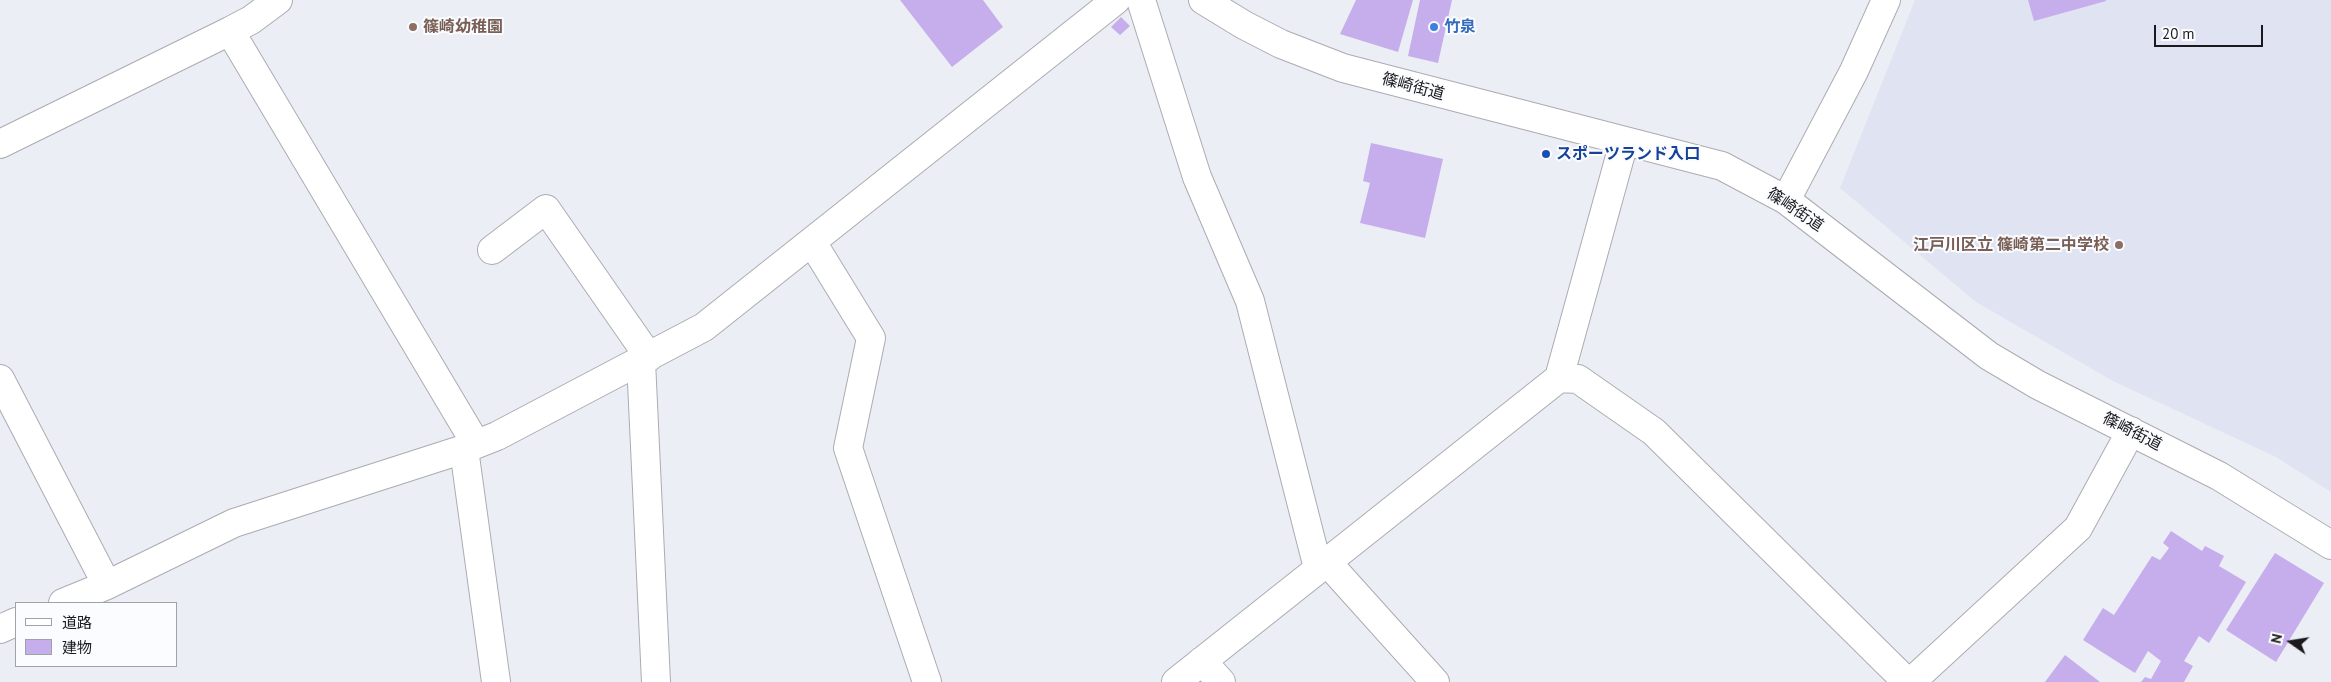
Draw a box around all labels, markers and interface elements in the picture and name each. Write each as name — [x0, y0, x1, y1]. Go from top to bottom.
scale bar — [2156, 15, 2265, 47]
place label: 篠崎幼稚園 — [423, 17, 503, 37]
place label: 竹泉 — [1444, 17, 1476, 37]
marker: 篠崎幼稚園 — [407, 21, 419, 33]
marker: 竹泉 — [1428, 21, 1440, 33]
text: 20 m — [2162, 24, 2195, 43]
street label: 篠崎街道 — [1380, 69, 1446, 105]
place label: スポーツランド入口 — [1556, 144, 1700, 164]
marker: スポーツランド入口 — [1540, 148, 1552, 160]
street label: 篠崎街道 — [1763, 184, 1827, 236]
place label: 江戸川区立 篠崎第二中学校 — [1913, 235, 2109, 255]
marker: 江戸川区立 篠崎第二中学校 — [2113, 239, 2125, 251]
street label: 篠崎街道 — [2099, 409, 2165, 455]
legend — [15, 602, 178, 667]
text: 道路 — [62, 613, 92, 632]
north arrow — [2266, 617, 2316, 667]
text: N — [2267, 632, 2286, 645]
text: 建物 — [62, 638, 92, 657]

